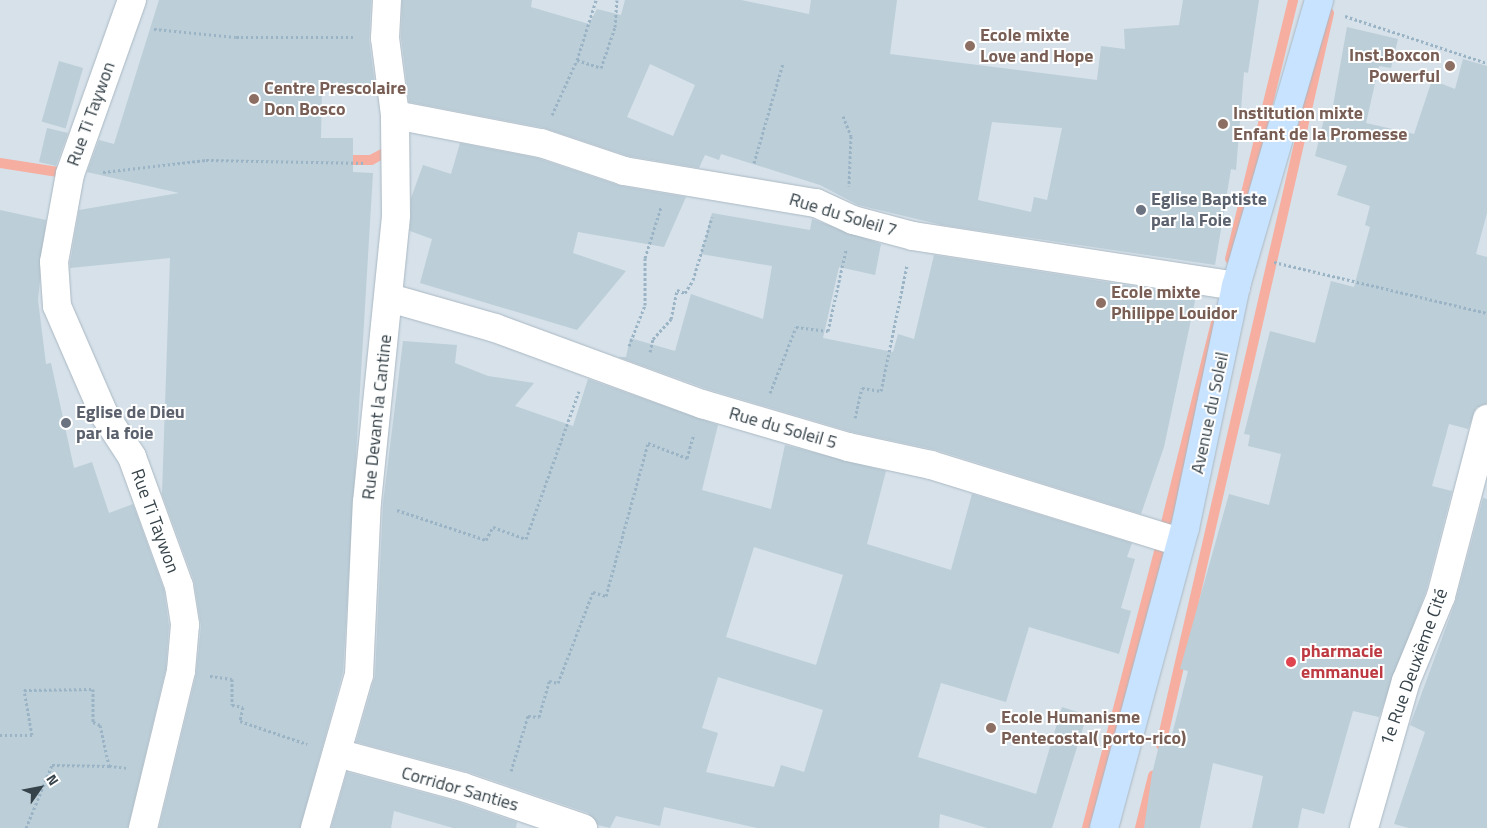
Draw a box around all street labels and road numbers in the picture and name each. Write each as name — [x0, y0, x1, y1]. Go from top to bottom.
street label: Rue Ti Taywon — [62, 59, 120, 169]
street label: Rue du Soleil 7 — [787, 188, 899, 242]
street label: Rue Devant la Cantine — [358, 333, 396, 501]
street label: Avenue du Soleil — [1187, 350, 1233, 476]
street label: Rue du Soleil 5 — [727, 402, 839, 454]
street label: Rue Ti Taywon — [126, 466, 184, 576]
street label: 1e Rue Deuxième Cité — [1376, 586, 1452, 748]
street label: Corridor Santies — [399, 762, 521, 816]

